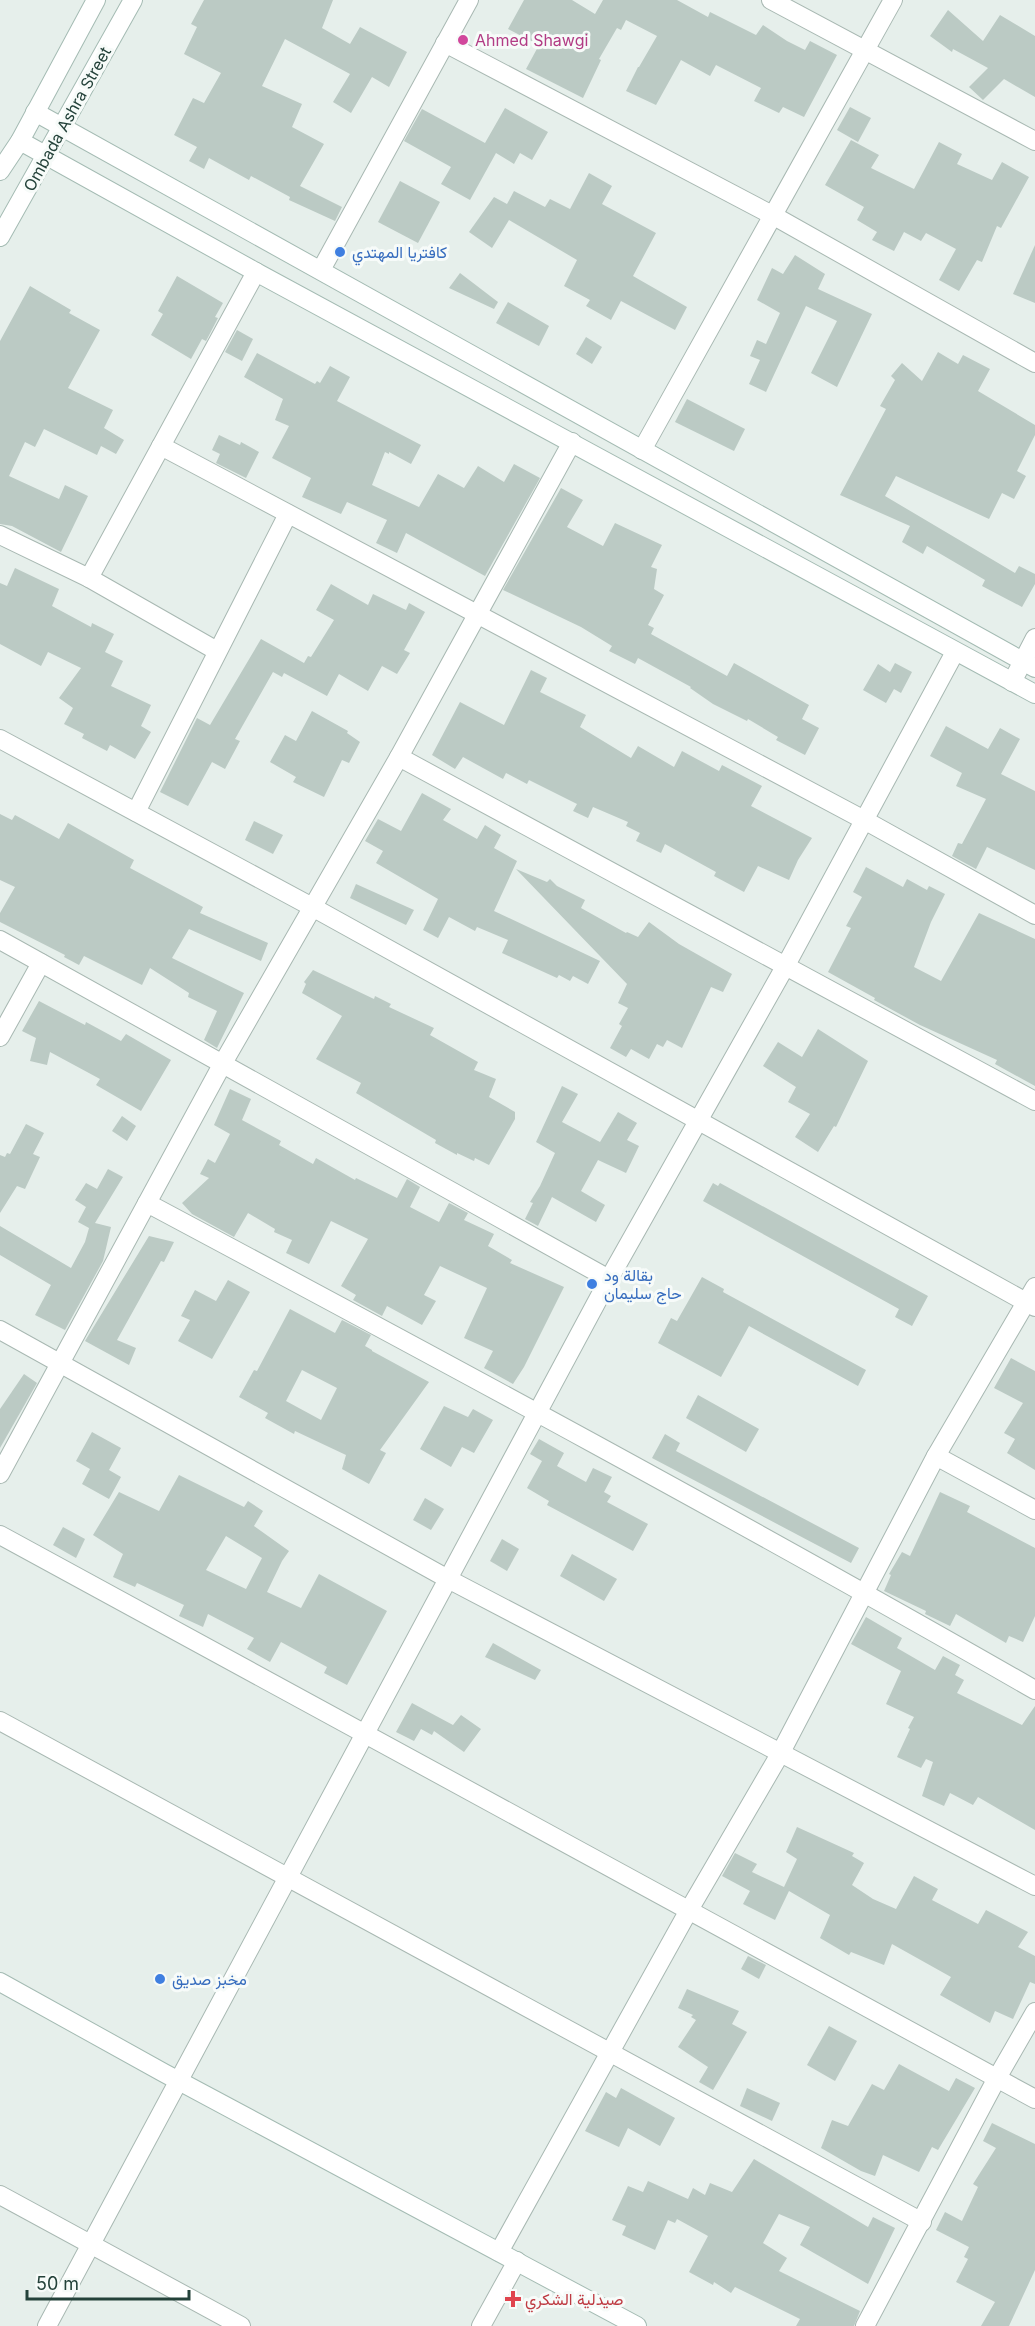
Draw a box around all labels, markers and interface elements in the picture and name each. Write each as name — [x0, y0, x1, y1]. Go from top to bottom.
place label: Ahmed Shawgi — [475, 30, 588, 50]
marker: Ahmed Shawgi — [456, 33, 470, 47]
street label: Ombada Ashra Street — [19, 43, 115, 195]
place label: كافتريا المهتدي — [352, 242, 447, 266]
marker: كافتريا المهتدي — [333, 245, 347, 259]
place label: بقالة ود حاج سليمان — [604, 1265, 682, 1305]
marker: بقالة ود حاج سليمان — [585, 1277, 599, 1291]
place label: مخبز صديق — [172, 1969, 247, 1990]
marker: مخبز صديق — [153, 1972, 167, 1986]
scale bar — [27, 2263, 189, 2301]
text: 50 m — [36, 2273, 79, 2294]
place label: صيدلية الشكري — [525, 2289, 623, 2313]
marker: صيدلية الشكري — [506, 2292, 520, 2306]

